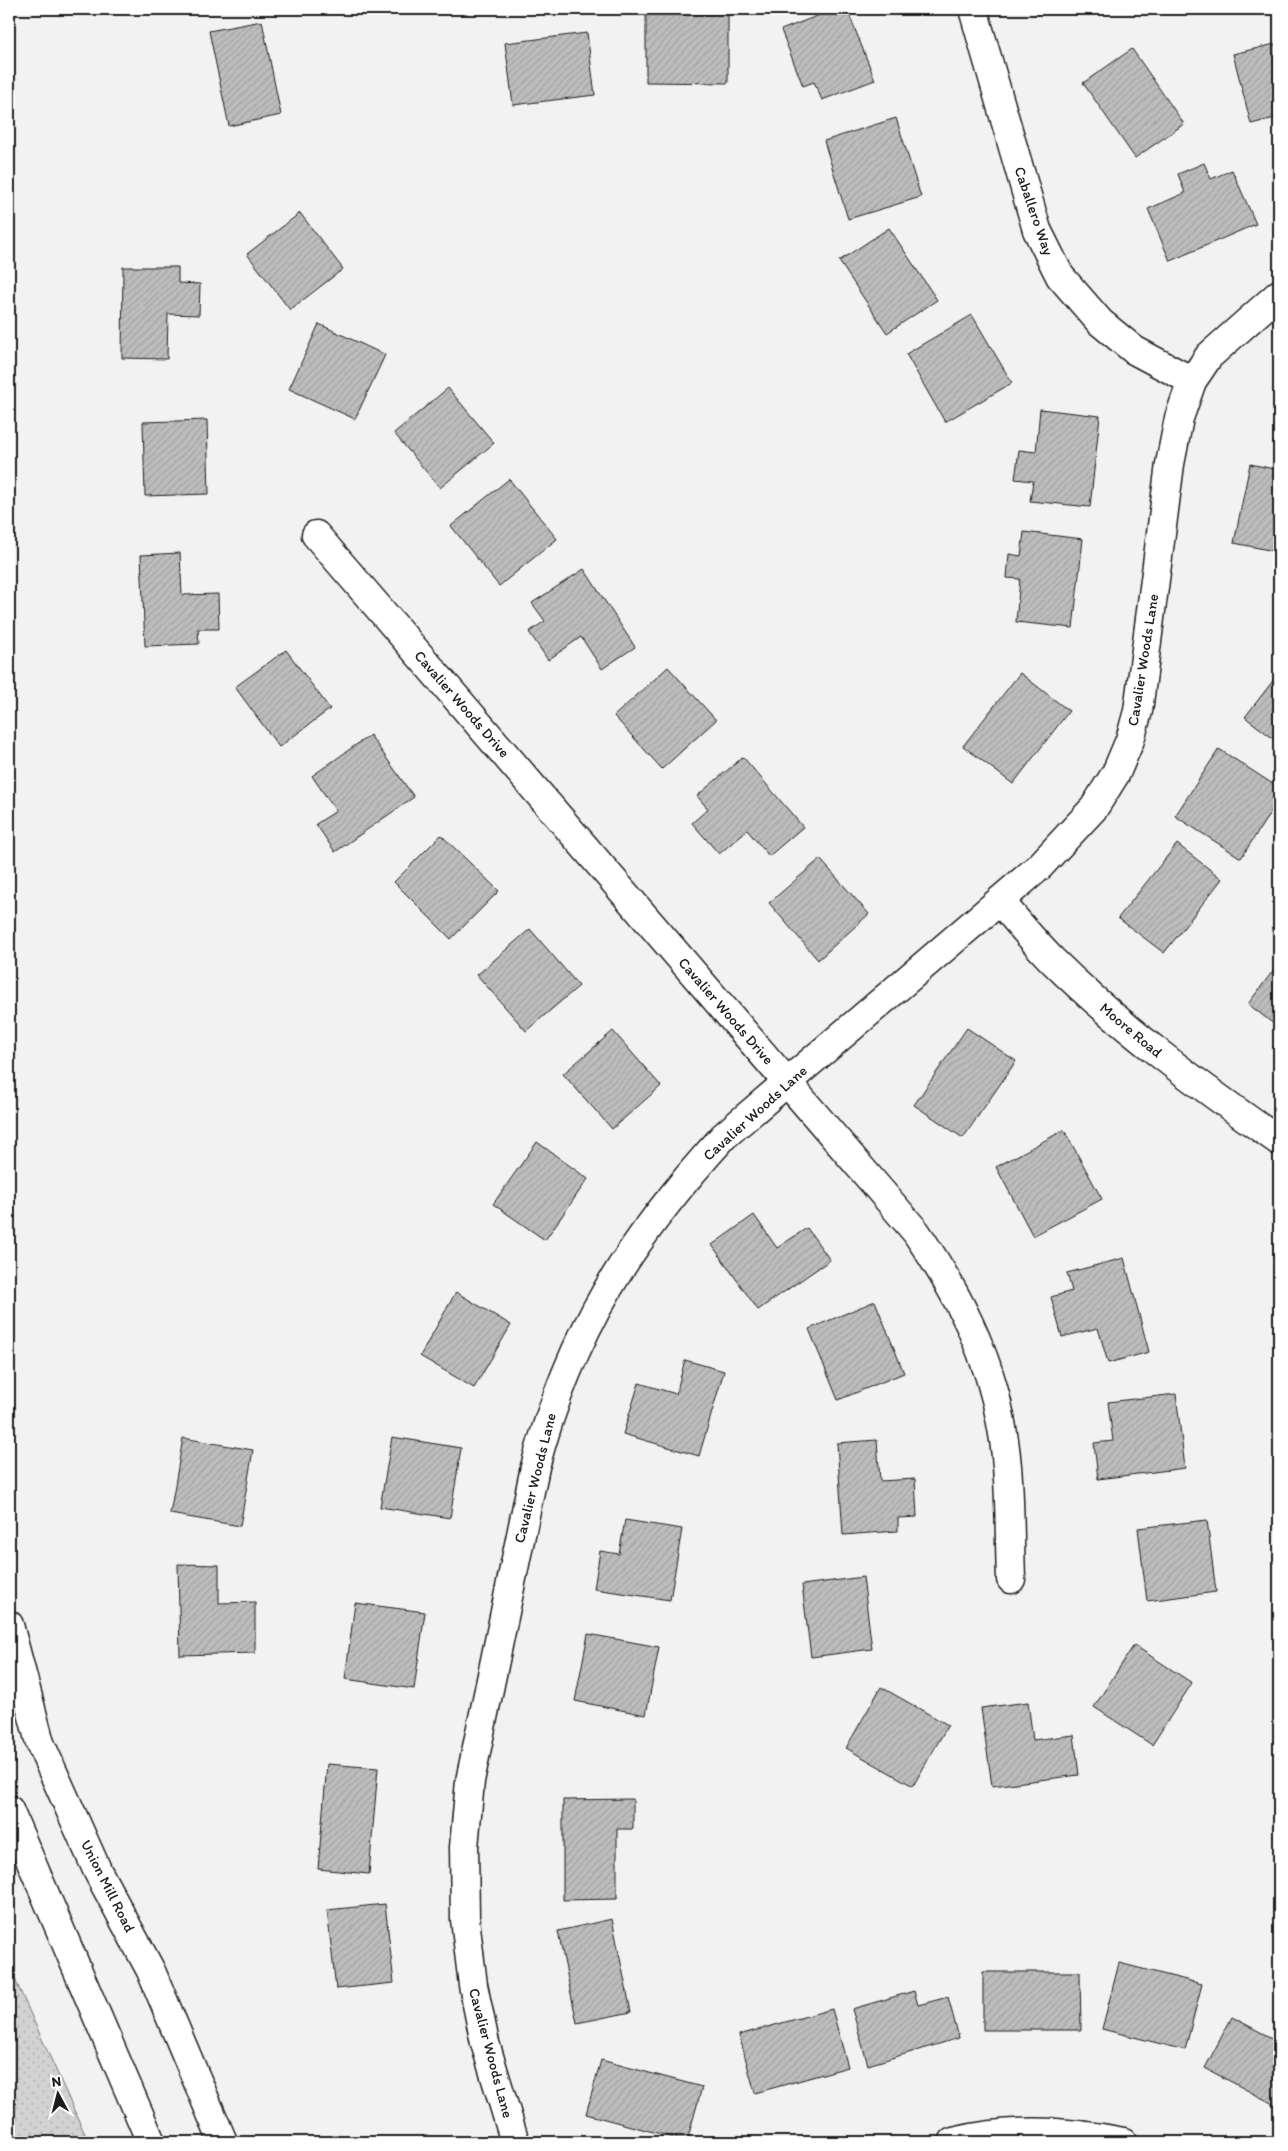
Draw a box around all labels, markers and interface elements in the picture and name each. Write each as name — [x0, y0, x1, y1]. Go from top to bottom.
street label: Caballero Way — [1010, 164, 1058, 258]
street label: Cavalier Woods Lane — [1124, 593, 1162, 727]
street label: Cavalier Woods Drive — [411, 647, 513, 761]
street label: Cavalier Woods Drive — [675, 954, 777, 1068]
street label: Moore Road — [1096, 999, 1166, 1061]
street label: Cavalier Woods Lane — [699, 1062, 811, 1164]
street label: Cavalier Woods Lane — [510, 1411, 560, 1545]
street label: Union Mill Road — [77, 1837, 139, 1935]
street label: Cavalier Woods Lane — [465, 1986, 517, 2120]
north arrow — [32, 2068, 82, 2118]
text: N — [51, 2073, 62, 2091]

